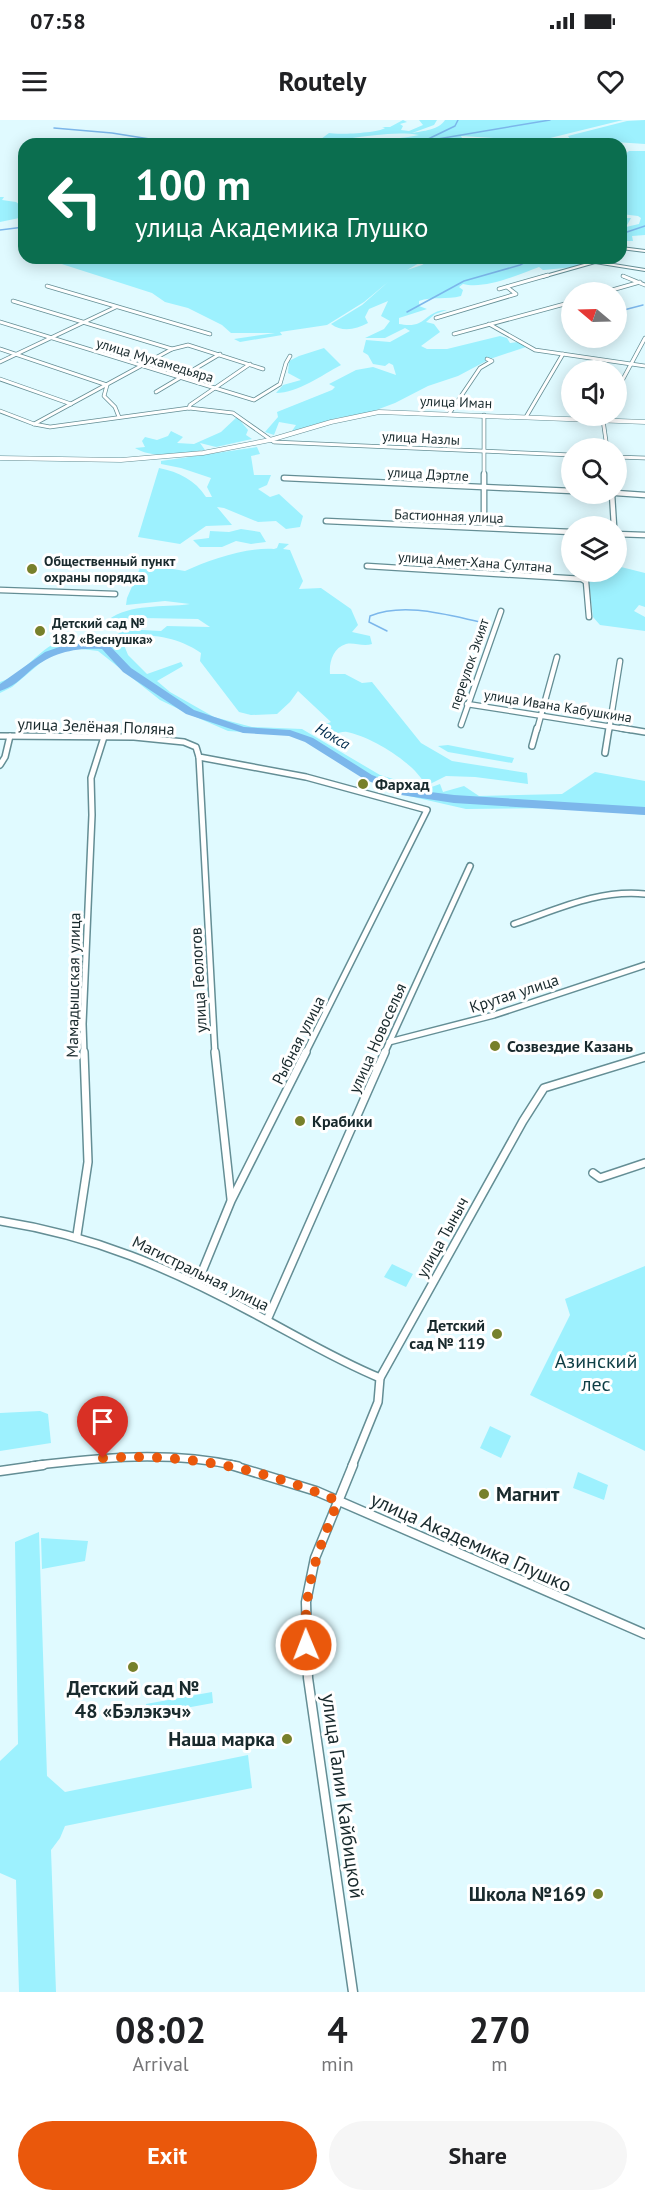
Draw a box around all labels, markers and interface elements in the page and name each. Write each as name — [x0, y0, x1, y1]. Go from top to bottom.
text: 07:58 — [30, 7, 86, 35]
text: Routely — [279, 64, 366, 98]
icon: menu — [18, 65, 51, 98]
icon: heart — [594, 65, 627, 98]
text: 100 m — [135, 157, 251, 212]
icon: left — [36, 162, 114, 240]
text: улица Академика Глушко — [135, 210, 428, 244]
north arrow — [561, 282, 627, 348]
map controls — [561, 282, 627, 582]
street label: улица Мухамедьяра — [94, 334, 216, 386]
button: sound — [561, 360, 627, 426]
street label: улица Иман — [419, 392, 493, 412]
street label: улица Назлы — [381, 427, 461, 449]
button: search — [561, 438, 627, 504]
street label: улица Дэртле — [387, 463, 469, 485]
street label: Бастионная улица — [394, 505, 504, 527]
button: layers — [561, 516, 627, 582]
street label: улица Амет-Хана Султана — [397, 548, 553, 576]
place label: Общественный пункт охраны порядка — [44, 552, 175, 586]
marker: Общественный пункт охраны порядка — [25, 562, 39, 576]
place label: Детский сад № 182 «Веснушка» — [52, 614, 153, 648]
street label: переулок Экият — [445, 616, 493, 712]
marker: Детский сад № 182 «Веснушка» — [33, 624, 47, 638]
street label: улица Ивана Кабушкина — [483, 685, 633, 727]
street label: улица Зелёная Поляна — [17, 713, 175, 739]
water label: Нокса — [312, 719, 354, 754]
place label: Фархад — [375, 774, 430, 794]
marker: Фархад — [356, 777, 370, 791]
street label: Мамадышская улица — [62, 912, 84, 1058]
street label: улица Геологов — [185, 927, 211, 1033]
street label: Крутая улица — [467, 969, 561, 1017]
street label: улица Новоселья — [344, 980, 410, 1096]
street label: Рыбная улица — [267, 992, 329, 1088]
place label: Созвездие Казань — [507, 1036, 633, 1056]
marker: Созвездие Казань — [488, 1039, 502, 1053]
place label: Крабики — [312, 1111, 372, 1131]
marker: Крабики — [293, 1114, 307, 1128]
street label: улица Тыныч — [412, 1193, 472, 1281]
street label: Магистральная улица — [129, 1231, 273, 1315]
place label: Детский сад № 119 — [409, 1315, 485, 1353]
marker: Детский сад № 119 — [490, 1327, 504, 1341]
park label: Азинский лес — [555, 1348, 637, 1397]
pin — [77, 1396, 128, 1458]
icon: arrive — [86, 1405, 119, 1438]
place label: Магнит — [496, 1481, 560, 1507]
street label: улица Академика Глушко — [366, 1486, 576, 1598]
marker: Магнит — [477, 1487, 491, 1501]
position arrow — [274, 1613, 338, 1677]
marker: Детский сад № 48 «Бэлэкэч» — [126, 1660, 140, 1674]
place label: Детский сад № 48 «Бэлэкэч» — [67, 1675, 199, 1724]
street label: улица Галии Кайбицкой — [316, 1692, 370, 1900]
place label: Наша марка — [168, 1726, 275, 1752]
marker: Наша марка — [280, 1732, 294, 1746]
place label: Школа №169 — [469, 1881, 586, 1907]
marker: Школа №169 — [591, 1887, 605, 1901]
text: 08:02 — [115, 2006, 206, 2053]
text: 4 — [327, 2006, 348, 2053]
text: 270 — [469, 2006, 530, 2053]
text: Arrival — [133, 2051, 189, 2077]
text: min — [321, 2051, 354, 2077]
text: m — [491, 2051, 508, 2077]
button: Exit — [18, 2121, 317, 2190]
button: Share — [329, 2121, 627, 2190]

